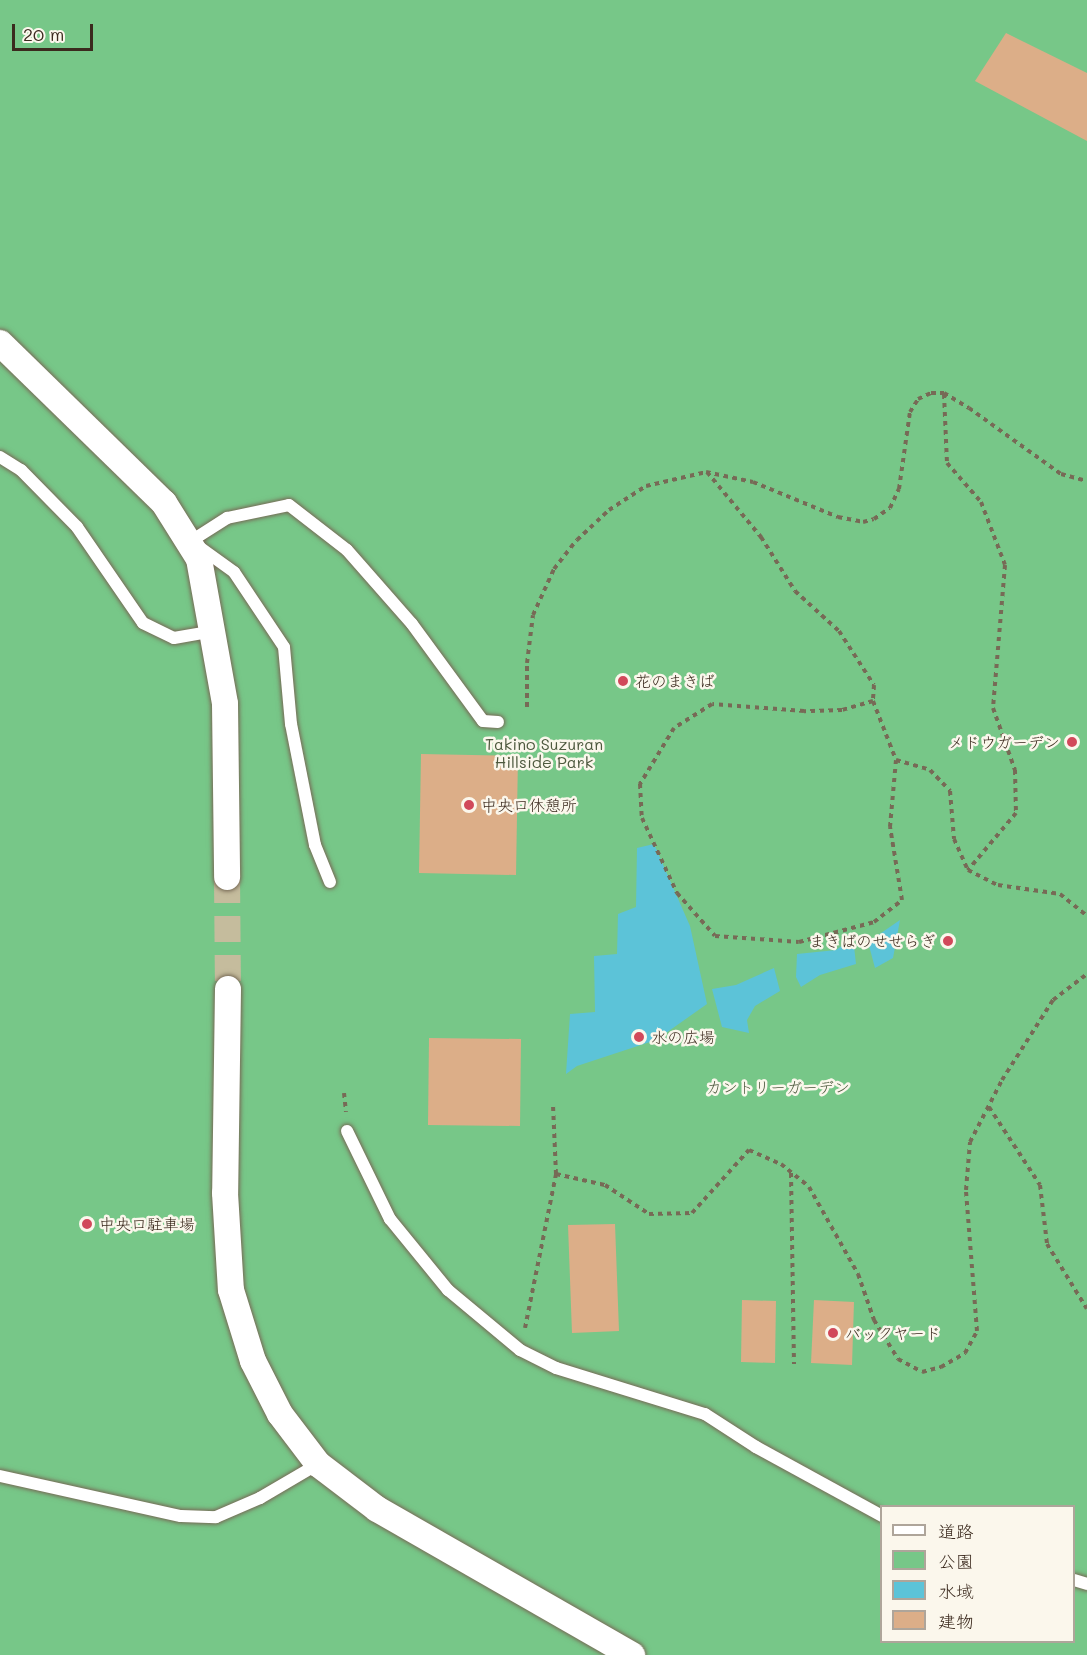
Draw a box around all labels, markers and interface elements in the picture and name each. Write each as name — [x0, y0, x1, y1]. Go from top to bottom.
scale bar — [15, 12, 96, 50]
text: 20 m — [23, 22, 64, 46]
place label: 花のまきば — [635, 671, 715, 691]
marker: 花のまきば — [616, 674, 630, 688]
place label: メドウガーデン — [948, 732, 1060, 752]
park label: Takino Suzuran Hillside Park — [485, 734, 603, 772]
marker: メドウガーデン — [1065, 735, 1079, 749]
place label: 中央口休憩所 — [481, 795, 577, 815]
marker: 中央口休憩所 — [462, 798, 476, 812]
place label: まきばのせせらぎ — [808, 931, 936, 951]
marker: まきばのせせらぎ — [941, 934, 955, 948]
place label: 水の広場 — [651, 1027, 715, 1047]
marker: 水の広場 — [632, 1030, 646, 1044]
park label: カントリーガーデン — [706, 1077, 850, 1097]
place label: 中央口駐車場 — [99, 1214, 195, 1234]
marker: 中央口駐車場 — [80, 1217, 94, 1231]
place label: バックヤード — [845, 1323, 941, 1343]
marker: バックヤード — [826, 1326, 840, 1340]
legend — [880, 1505, 1075, 1643]
text: 道路 — [938, 1519, 974, 1543]
text: 公園 — [938, 1549, 974, 1573]
text: 水域 — [938, 1579, 974, 1603]
text: 建物 — [938, 1609, 974, 1633]

